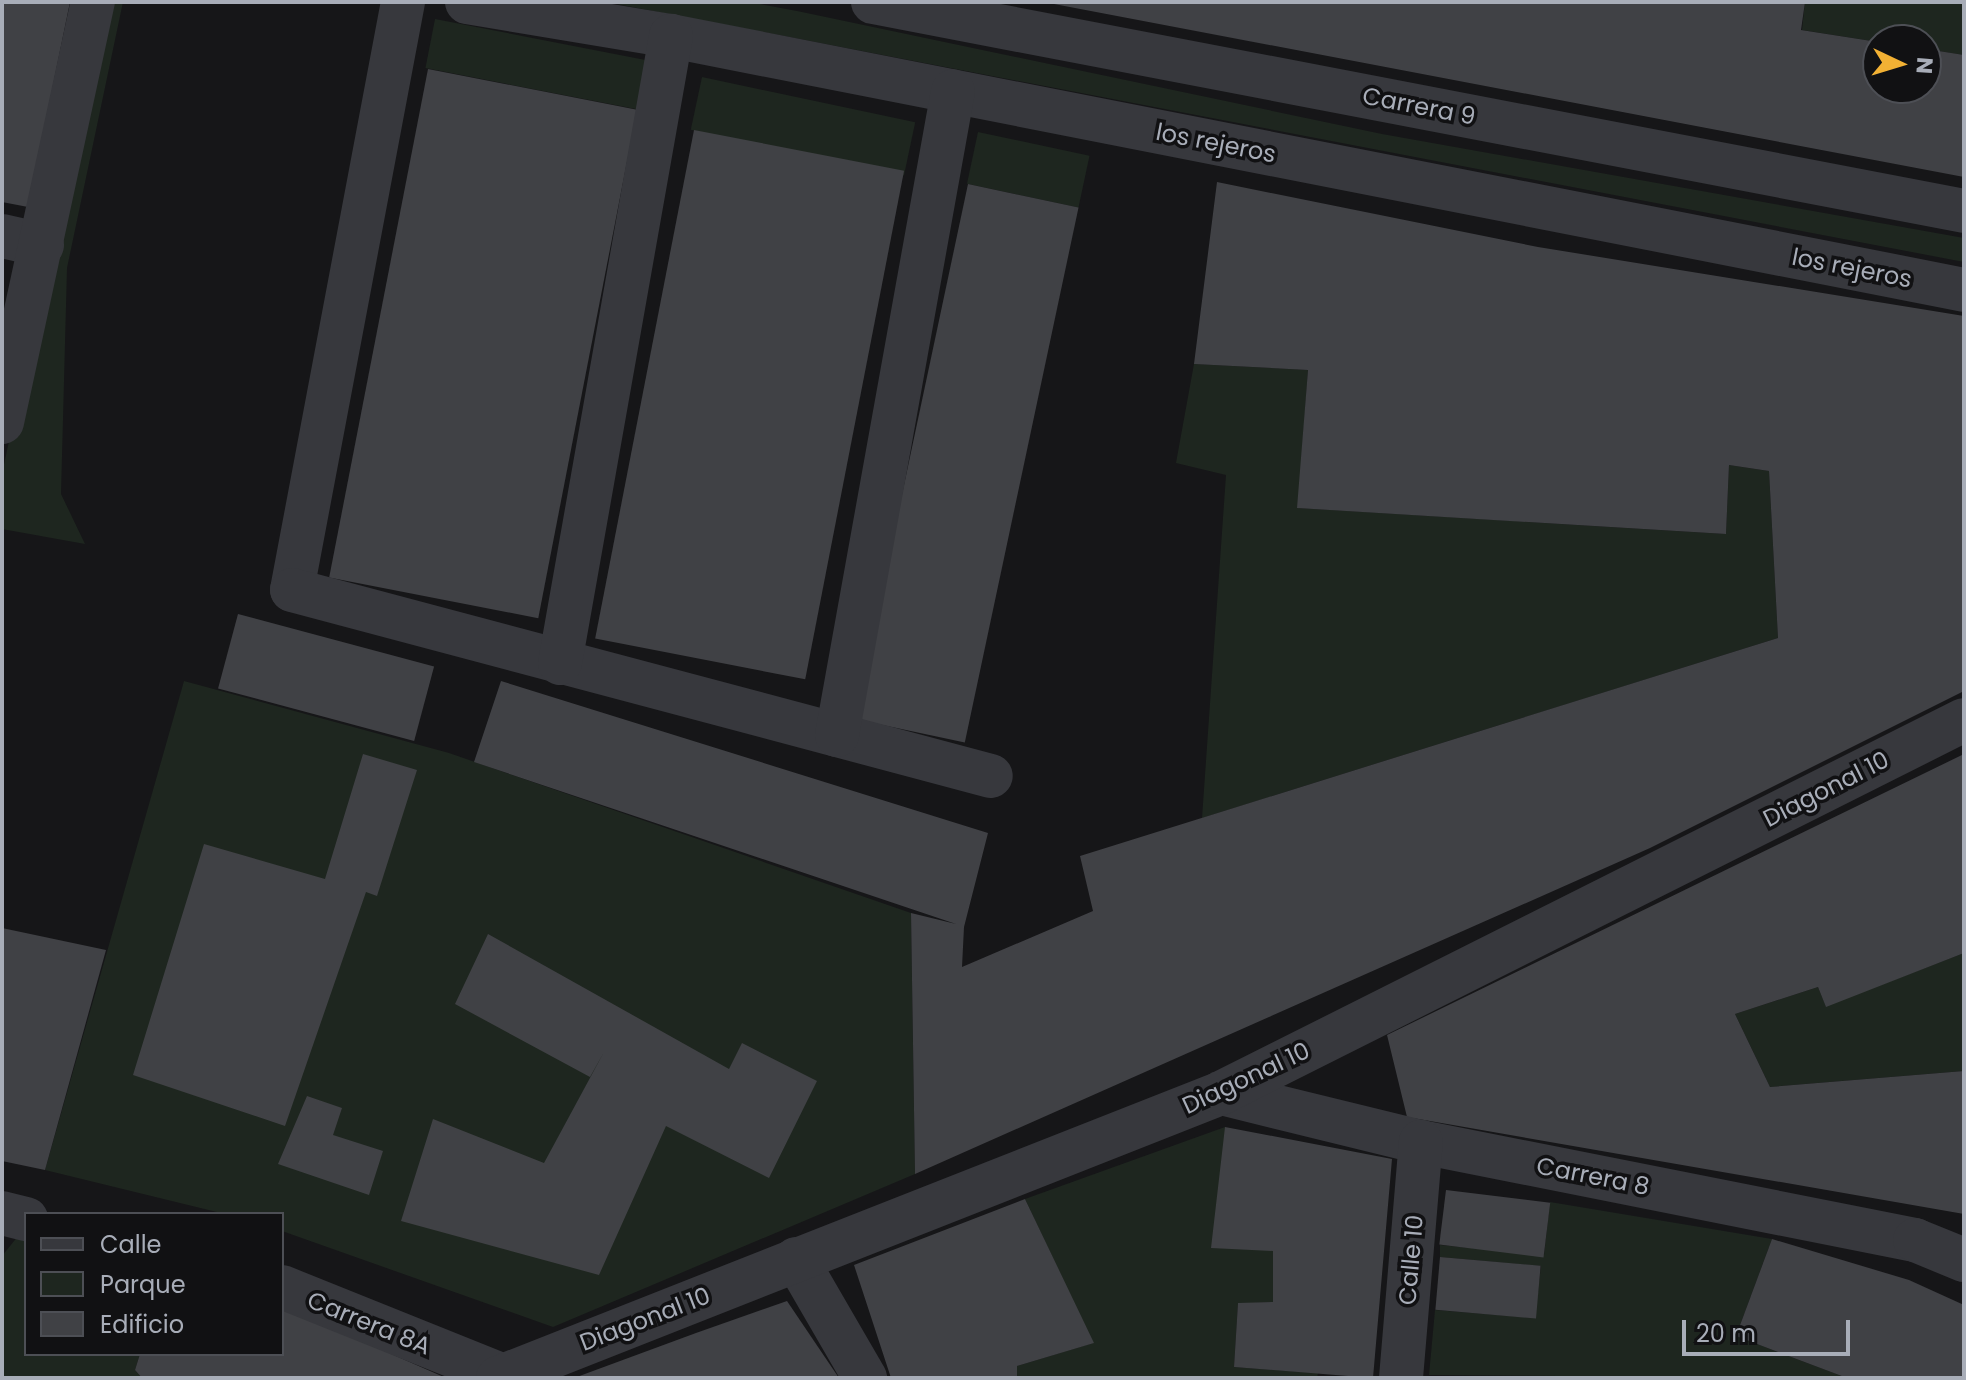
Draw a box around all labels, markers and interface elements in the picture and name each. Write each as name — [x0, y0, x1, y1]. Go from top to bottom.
north arrow — [1862, 24, 1942, 104]
text: N — [1908, 56, 1940, 75]
street label: Carrera 9 — [1360, 81, 1478, 131]
street label: los rejeros — [1154, 117, 1278, 169]
street label: los rejeros — [1790, 242, 1914, 294]
street label: Diagonal 10 — [1758, 745, 1894, 833]
street label: Diagonal 10 — [1178, 1036, 1314, 1120]
street label: Carrera 8 — [1534, 1151, 1652, 1201]
legend — [24, 1212, 284, 1356]
street label: Calle 10 — [1393, 1214, 1429, 1306]
text: Calle — [100, 1228, 161, 1261]
text: Parque — [100, 1268, 186, 1301]
street label: Diagonal 10 — [576, 1281, 714, 1357]
street label: Carrera 8A — [303, 1285, 435, 1361]
scale bar — [1686, 1304, 1854, 1354]
text: Edificio — [100, 1308, 184, 1341]
text: 20 m — [1696, 1317, 1756, 1350]

